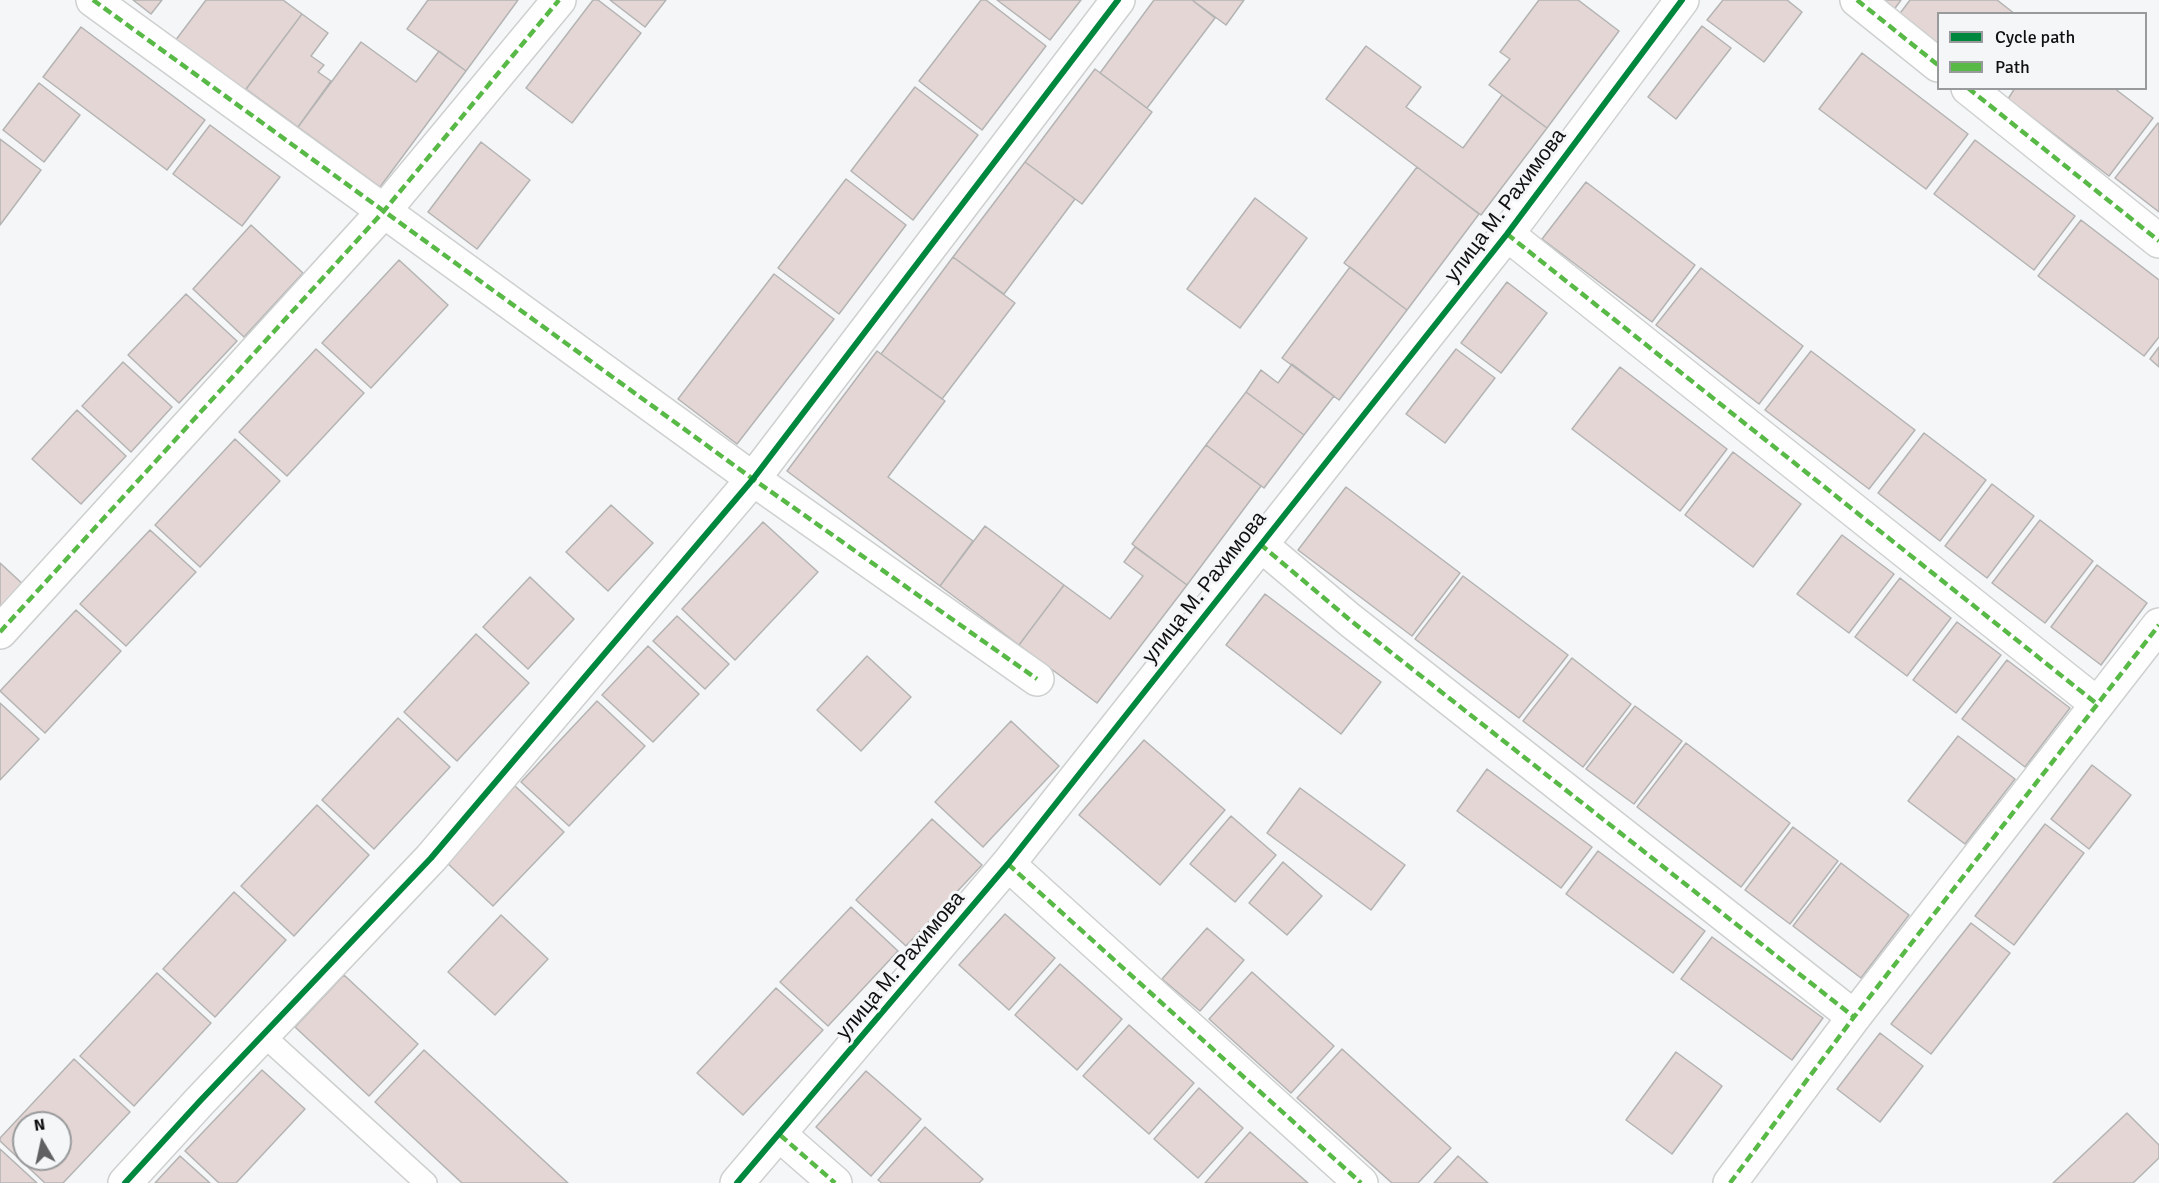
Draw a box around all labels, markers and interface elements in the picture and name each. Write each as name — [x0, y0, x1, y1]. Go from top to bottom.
legend — [1937, 12, 2147, 90]
text: Cycle path — [1995, 26, 2075, 48]
text: Path — [1995, 56, 2030, 78]
street label: улица М. Рахимова — [1440, 124, 1572, 288]
street label: улица М. Рахимова — [1138, 507, 1272, 669]
street label: улица М. Рахимова — [832, 887, 970, 1045]
north arrow — [12, 1111, 72, 1171]
text: N — [32, 1114, 47, 1136]

